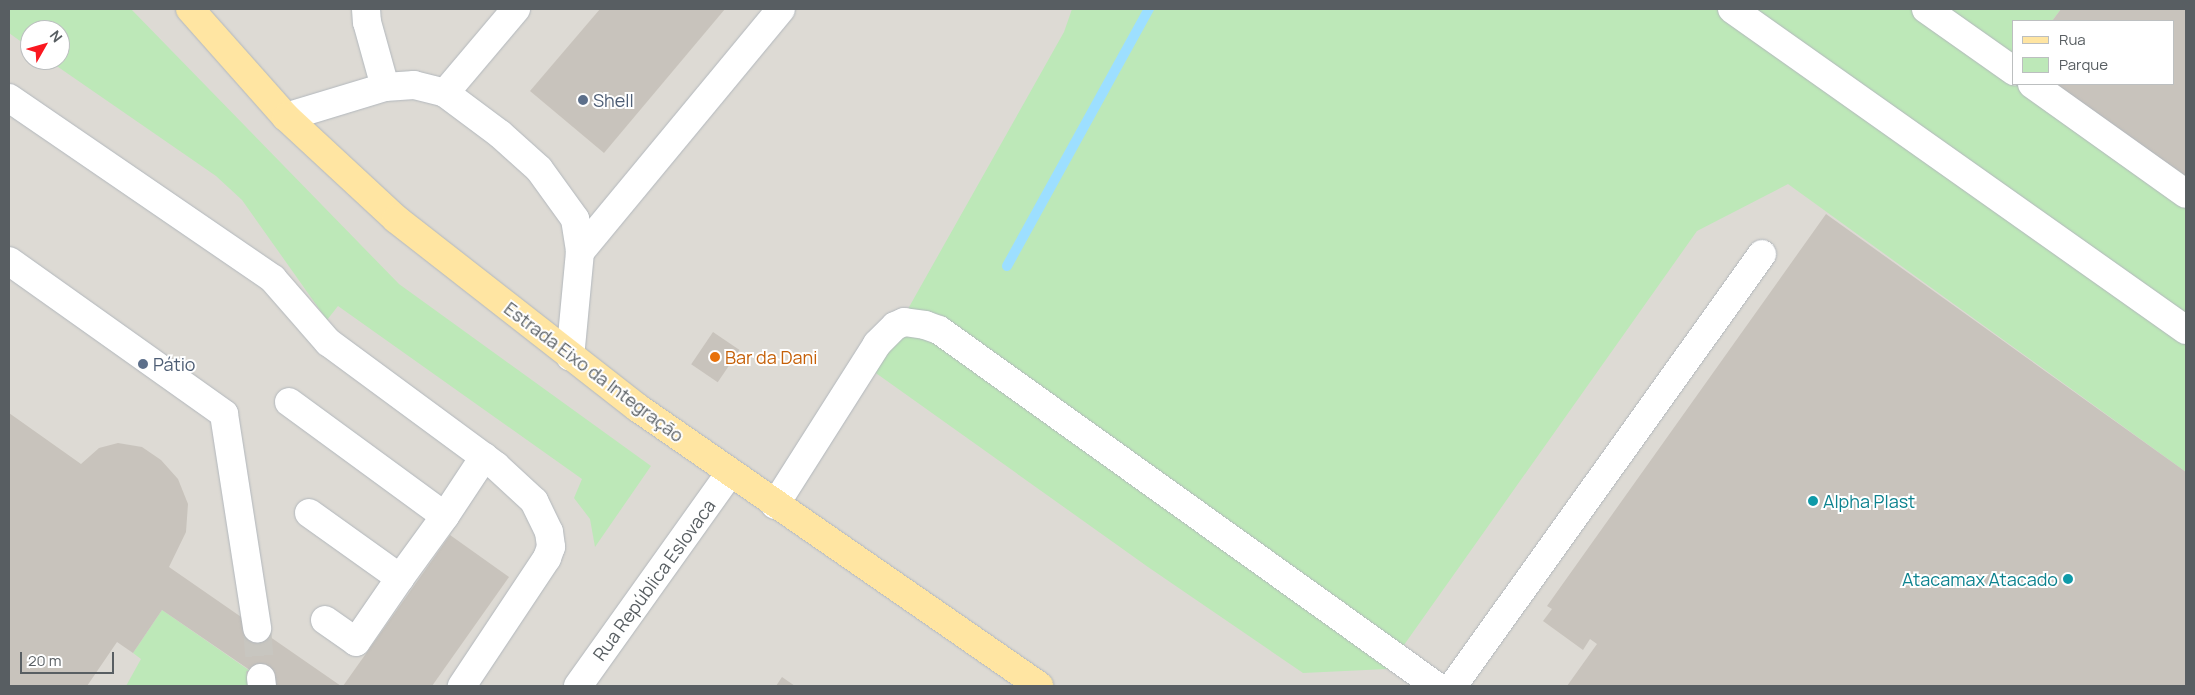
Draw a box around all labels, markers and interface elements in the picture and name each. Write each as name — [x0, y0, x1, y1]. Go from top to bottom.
north arrow — [20, 20, 70, 70]
legend — [2012, 20, 2175, 85]
text: N — [46, 26, 67, 46]
text: Rua — [2059, 29, 2086, 50]
text: Parque — [2059, 54, 2108, 75]
place label: Shell — [593, 89, 634, 111]
marker: Shell — [577, 94, 589, 106]
street label: Estrada Eixo da Integração — [500, 297, 688, 447]
place label: Bar da Dani — [725, 346, 817, 368]
marker: Bar da Dani — [709, 351, 721, 363]
place label: Pátio — [153, 353, 196, 375]
marker: Pátio — [137, 358, 149, 370]
place label: Alpha Plast — [1823, 490, 1915, 512]
street label: Rua República Eslovaca — [588, 495, 720, 665]
marker: Alpha Plast — [1807, 495, 1819, 507]
place label: Atacamax Atacado — [1902, 568, 2058, 590]
marker: Atacamax Atacado — [2062, 573, 2074, 585]
scale bar — [22, 642, 116, 674]
text: 20 m — [28, 650, 61, 671]

